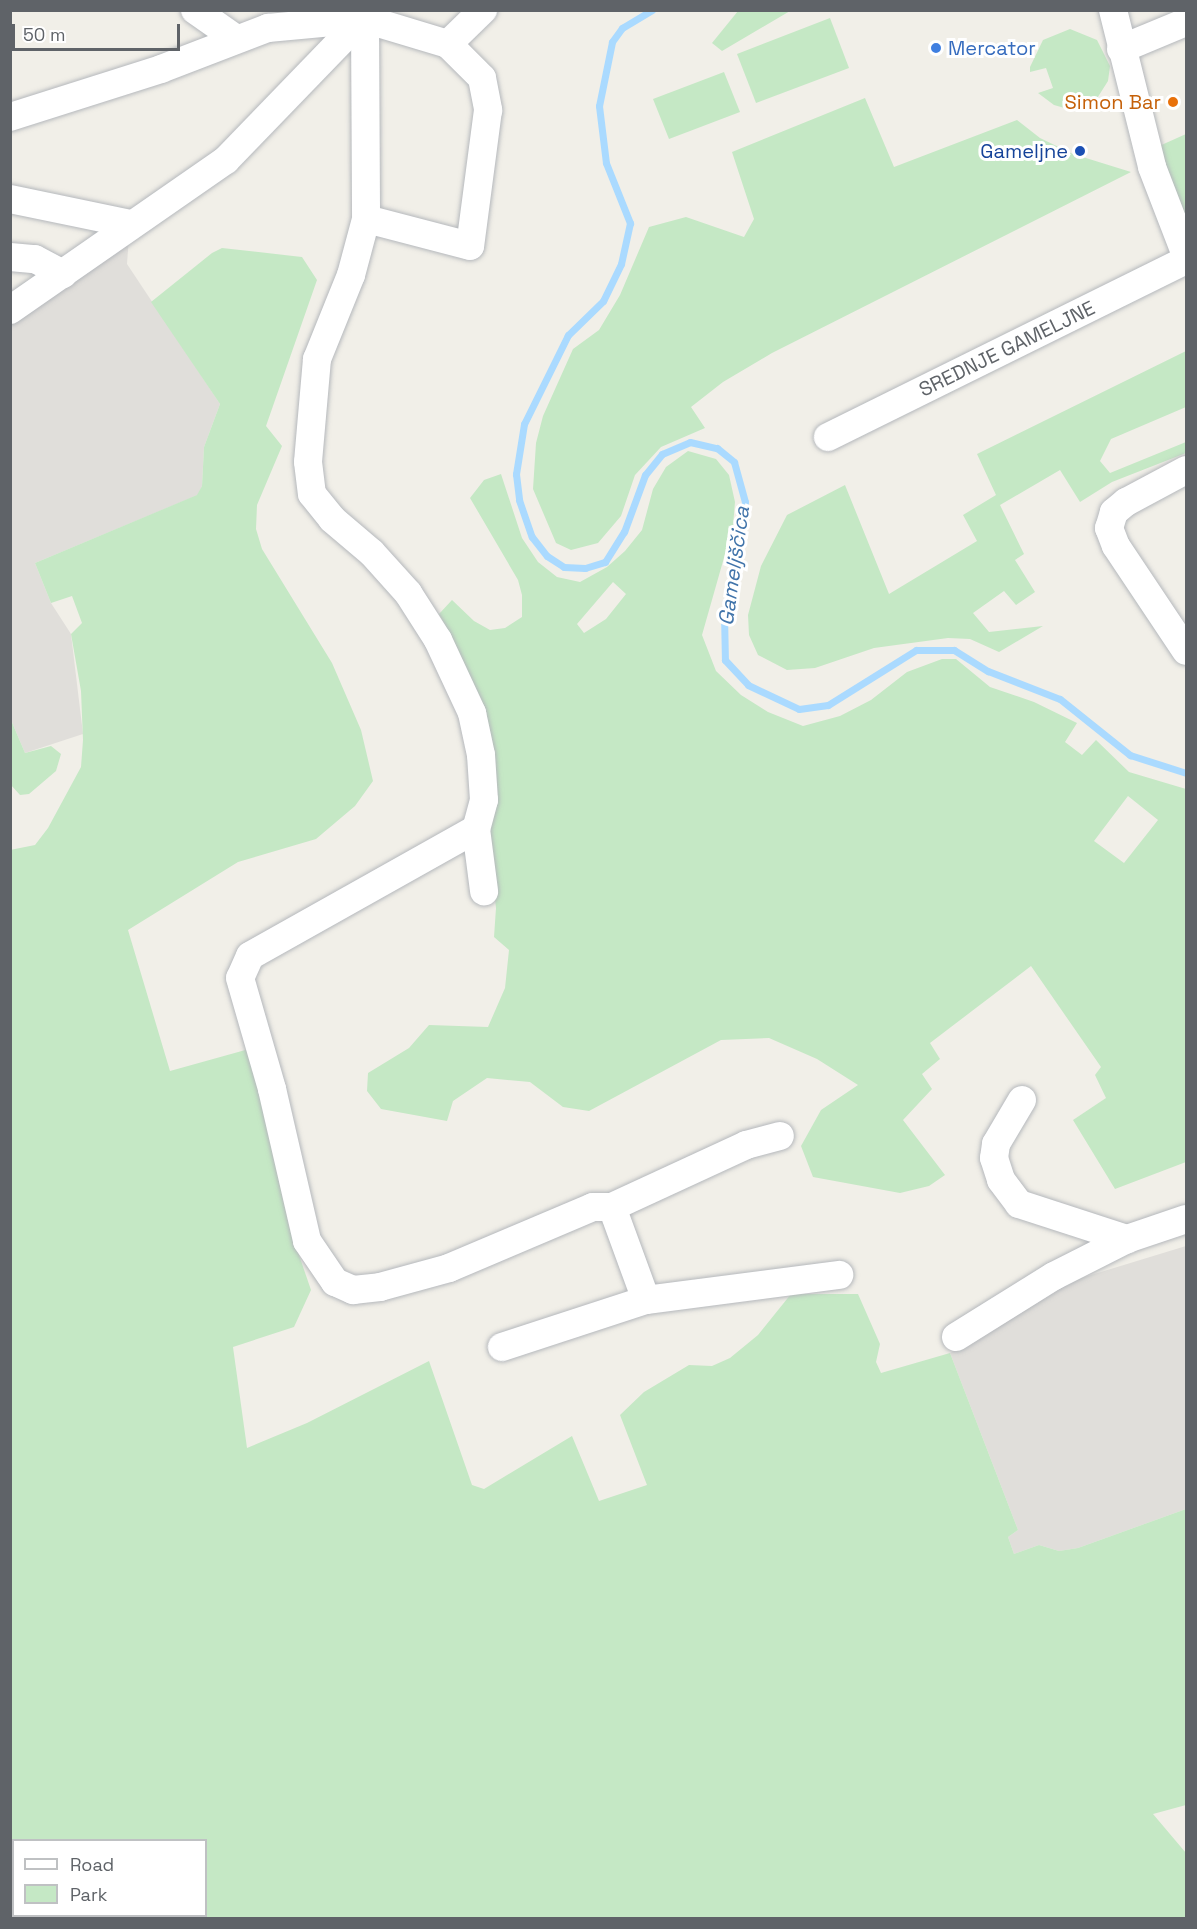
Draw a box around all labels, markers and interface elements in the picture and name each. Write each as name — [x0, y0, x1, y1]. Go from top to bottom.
scale bar — [15, 12, 183, 50]
text: 50 m — [23, 23, 65, 46]
place label: Mercator — [948, 36, 1036, 60]
marker: Mercator — [929, 41, 943, 55]
place label: Simon Bar — [1065, 90, 1161, 114]
marker: Simon Bar — [1166, 95, 1180, 109]
place label: Gameljne — [980, 139, 1068, 163]
marker: Gameljne — [1073, 144, 1087, 158]
street label: SREDNJE GAMELJNE — [915, 296, 1099, 402]
water label: Gameljščica — [713, 505, 755, 627]
legend — [12, 1839, 207, 1917]
text: Road — [70, 1853, 114, 1876]
text: Park — [70, 1883, 107, 1906]

